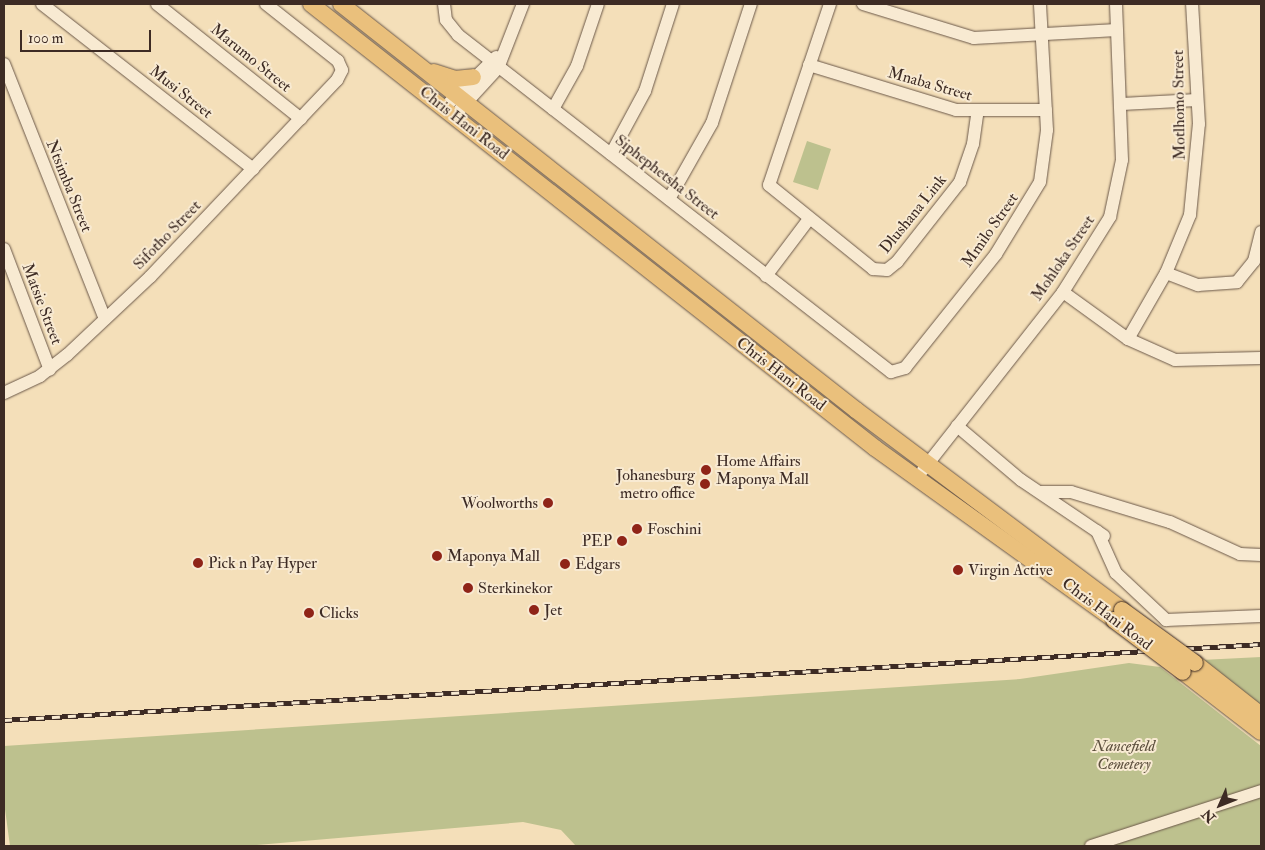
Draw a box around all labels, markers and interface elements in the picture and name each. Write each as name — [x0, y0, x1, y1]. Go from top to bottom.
scale bar — [22, 20, 154, 52]
street label: Marumo Street — [207, 20, 295, 96]
text: 100 m — [28, 29, 63, 48]
street label: Motlhomo Street — [1168, 50, 1190, 160]
street label: Musi Street — [145, 61, 217, 123]
street label: Mnaba Street — [886, 63, 974, 105]
street label: Chris Hani Road — [415, 82, 513, 164]
street label: Siphephetsha Street — [611, 130, 723, 224]
street label: Ntsimba Street — [42, 137, 96, 235]
street label: Dlushana Link — [875, 171, 951, 257]
street label: Mmilo Street — [958, 189, 1022, 271]
street label: Sifotho Street — [129, 196, 205, 274]
street label: Mohloka Street — [1027, 212, 1099, 304]
street label: Matsie Street — [18, 261, 66, 347]
street label: Chris Hani Road — [732, 333, 830, 415]
place label: Home Affairs Maponya Mall — [716, 451, 809, 489]
marker: Home Affairs Maponya Mall — [700, 464, 712, 476]
place label: Johanesburg metro office — [616, 465, 695, 503]
marker: Johanesburg metro office — [699, 478, 711, 490]
place label: Woolworths — [461, 493, 538, 513]
marker: Woolworths — [542, 497, 554, 509]
place label: Foschini — [647, 519, 701, 539]
marker: Foschini — [631, 523, 643, 535]
place label: PEP — [582, 531, 612, 551]
marker: PEP — [616, 535, 628, 547]
place label: Maponya Mall — [447, 546, 540, 566]
marker: Maponya Mall — [431, 550, 443, 562]
place label: Pick n Pay Hyper — [208, 553, 317, 573]
place label: Edgars — [575, 554, 620, 574]
marker: Pick n Pay Hyper — [192, 557, 204, 569]
marker: Edgars — [559, 558, 571, 570]
place label: Virgin Active — [968, 560, 1053, 580]
marker: Virgin Active — [952, 564, 964, 576]
street label: Chris Hani Road — [1058, 574, 1156, 654]
place label: Sterkinekor — [478, 578, 553, 598]
marker: Sterkinekor — [462, 582, 474, 594]
place label: Jet — [544, 600, 562, 620]
place label: Clicks — [319, 603, 358, 623]
marker: Jet — [528, 604, 540, 616]
marker: Clicks — [303, 607, 315, 619]
park label: Nancefield Cemetery — [1093, 736, 1155, 774]
north arrow — [1195, 780, 1245, 830]
text: N — [1198, 805, 1219, 826]

